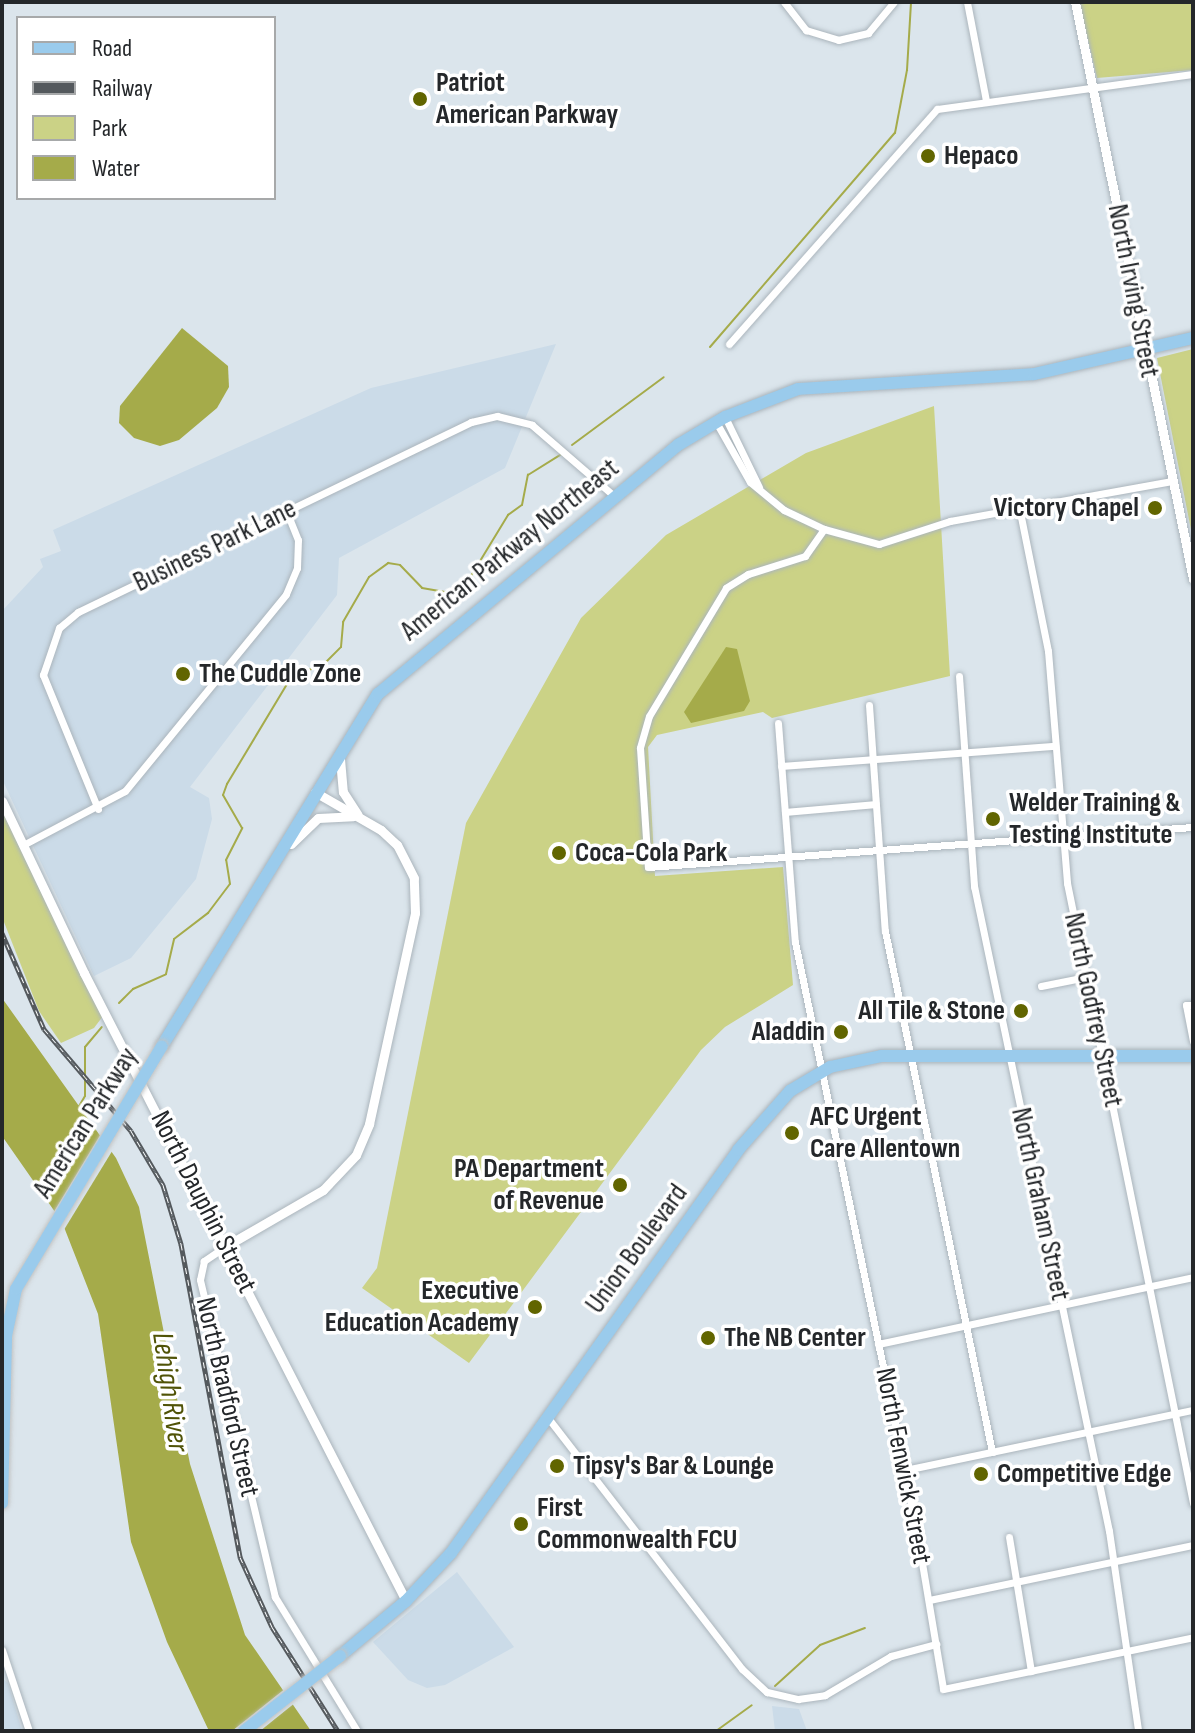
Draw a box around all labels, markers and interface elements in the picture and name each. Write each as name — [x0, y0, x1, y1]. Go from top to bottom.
legend — [16, 16, 276, 200]
text: Road — [92, 34, 132, 63]
place label: Patriot American Parkway — [436, 66, 618, 132]
text: Railway — [92, 74, 152, 103]
marker: Patriot American Parkway — [411, 90, 429, 108]
text: Park — [92, 114, 127, 143]
place label: Hepaco — [944, 139, 1018, 173]
marker: Hepaco — [919, 147, 937, 165]
text: Water — [92, 154, 140, 183]
street label: North Irving Street — [1100, 201, 1166, 381]
street label: American Parkway Northeast — [394, 452, 626, 648]
place label: Victory Chapel — [994, 491, 1139, 525]
street label: Business Park Lane — [128, 492, 302, 600]
marker: Victory Chapel — [1146, 499, 1164, 517]
place label: The Cuddle Zone — [199, 657, 361, 691]
marker: The Cuddle Zone — [174, 665, 192, 683]
place label: Welder Training & Testing Institute — [1009, 786, 1180, 852]
marker: Welder Training & Testing Institute — [984, 810, 1002, 828]
place label: Coca-Cola Park — [575, 836, 727, 870]
marker: Coca-Cola Park — [550, 844, 568, 862]
street label: North Godfrey Street — [1056, 910, 1130, 1110]
place label: All Tile & Stone — [858, 994, 1005, 1028]
marker: All Tile & Stone — [1012, 1002, 1030, 1020]
place label: Aladdin — [752, 1015, 825, 1049]
marker: Aladdin — [832, 1023, 850, 1041]
street label: American Parkway — [26, 1042, 146, 1204]
place label: AFC Urgent Care Allentown — [810, 1100, 960, 1166]
street label: North Dauphin Street — [143, 1105, 263, 1299]
street label: North Graham Street — [1003, 1105, 1077, 1303]
marker: AFC Urgent Care Allentown — [781, 1122, 803, 1144]
place label: PA Department of Revenue — [454, 1152, 604, 1218]
marker: PA Department of Revenue — [611, 1176, 629, 1194]
street label: Union Boulevard — [579, 1178, 695, 1320]
place label: Executive Education Academy — [325, 1274, 519, 1340]
street label: North Bradford Street — [188, 1294, 266, 1500]
marker: Executive Education Academy — [526, 1298, 544, 1316]
place label: The NB Center — [724, 1321, 866, 1355]
marker: The NB Center — [699, 1329, 717, 1347]
water label: Lehigh River — [144, 1330, 196, 1454]
street label: North Fenwick Street — [868, 1365, 938, 1567]
place label: Tipsy's Bar & Lounge — [573, 1449, 774, 1483]
marker: Tipsy's Bar & Lounge — [548, 1457, 566, 1475]
place label: Competitive Edge — [997, 1457, 1171, 1491]
marker: Competitive Edge — [972, 1465, 990, 1483]
place label: First Commonwealth FCU — [537, 1491, 737, 1557]
marker: First Commonwealth FCU — [512, 1515, 530, 1533]

